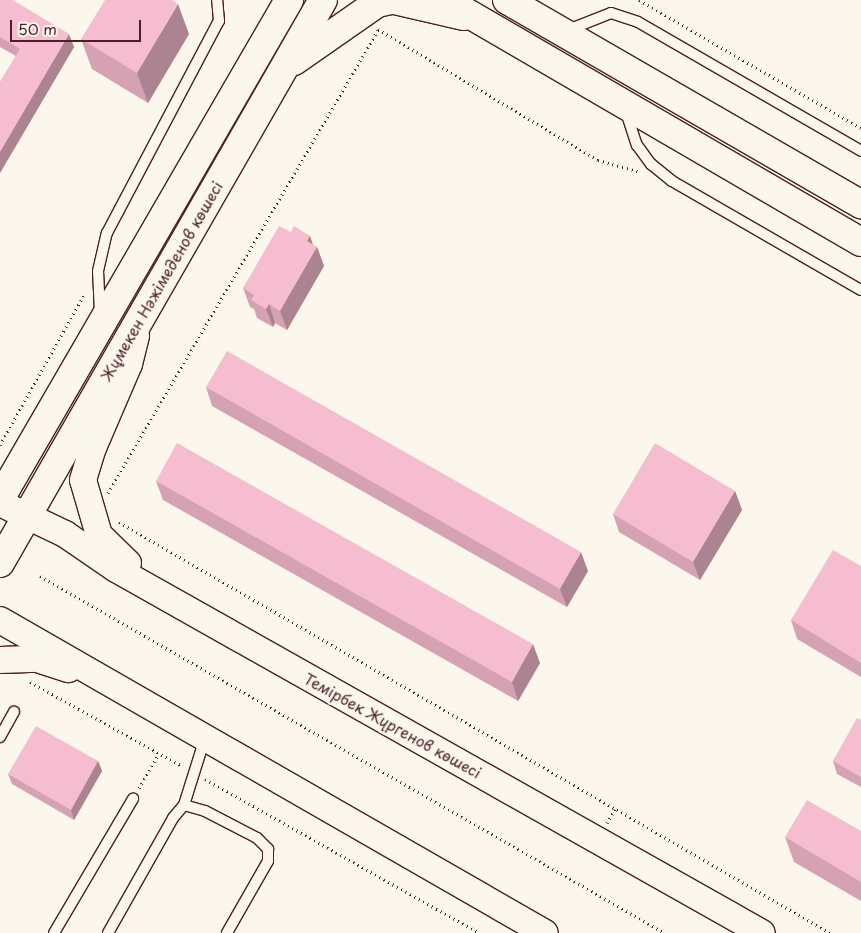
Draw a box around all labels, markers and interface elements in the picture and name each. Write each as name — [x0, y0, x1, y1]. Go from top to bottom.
scale bar — [12, 10, 144, 42]
text: 50 m — [18, 17, 57, 40]
street label: Жұмекен Нәжімеденов көшесі — [96, 177, 226, 385]
street label: Темірбек Жүргенов көшесі — [301, 668, 485, 782]

